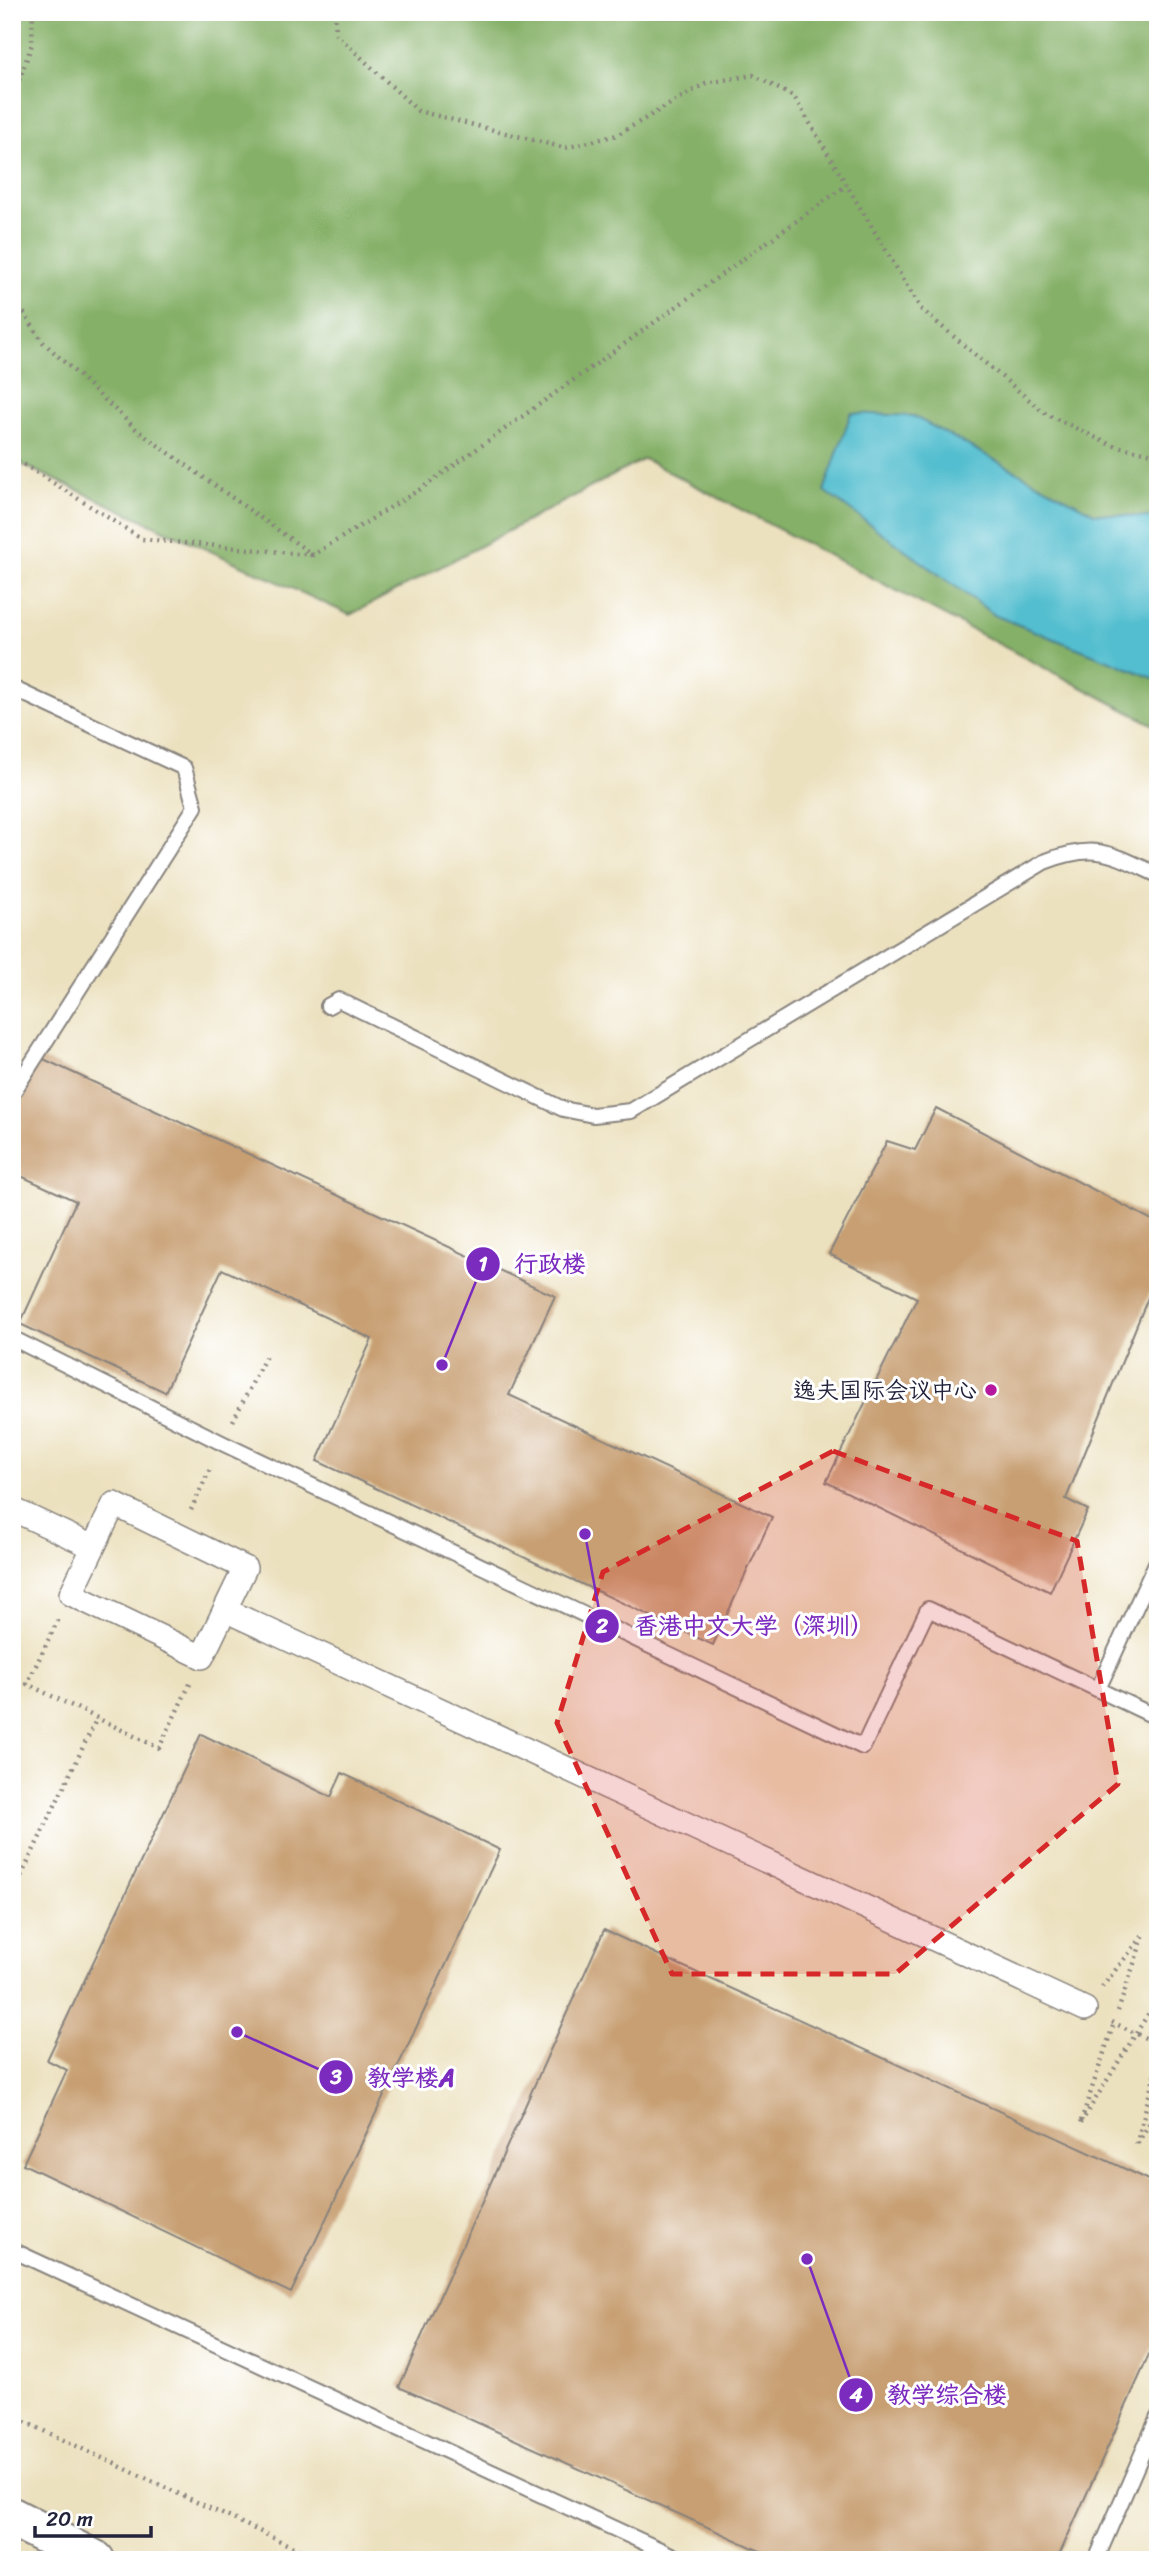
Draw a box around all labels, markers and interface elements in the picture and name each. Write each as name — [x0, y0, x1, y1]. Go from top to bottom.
callout: 行政楼 — [465, 1241, 600, 1286]
text: 行政楼 — [514, 1243, 586, 1285]
text: 1 — [478, 1245, 488, 1283]
place label: 逸夫国际会议中心 — [793, 1370, 977, 1411]
marker: 逸夫国际会议中心 — [983, 1382, 999, 1398]
callout: 香港中文大学（深圳） — [585, 1604, 888, 1649]
text: 香港中文大学（深圳） — [634, 1605, 874, 1647]
text: 2 — [595, 1607, 608, 1645]
callout: 教学楼A — [318, 2055, 469, 2100]
text: 教学楼A — [367, 2057, 455, 2099]
text: 3 — [329, 2058, 342, 2096]
callout: 教学综合楼 — [838, 2372, 1021, 2417]
text: 教学综合楼 — [887, 2374, 1007, 2416]
text: 4 — [848, 2376, 863, 2414]
scale bar — [35, 2495, 150, 2539]
text: 20 m — [46, 2500, 93, 2538]

